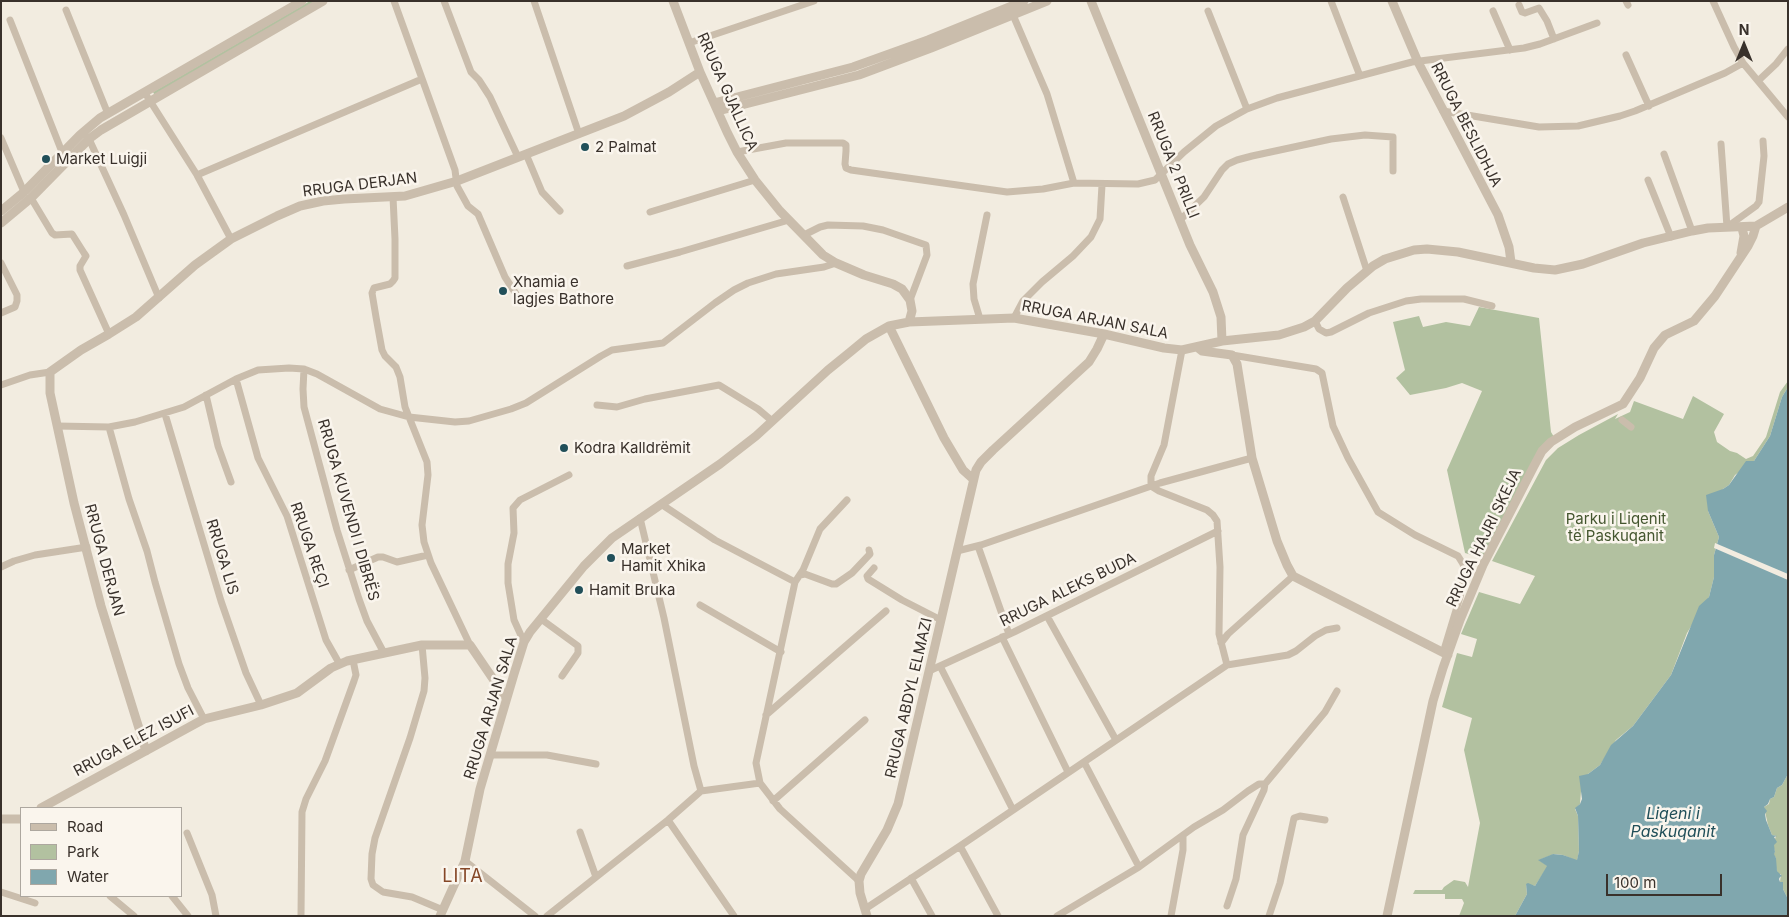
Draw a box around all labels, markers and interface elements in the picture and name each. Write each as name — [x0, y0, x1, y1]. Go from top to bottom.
north arrow — [1719, 20, 1769, 70]
text: N — [1739, 21, 1749, 38]
street label: RRUGA GJALLICA — [693, 30, 761, 154]
street label: RRUGA BESLIDHJA — [1427, 60, 1505, 190]
street label: RRUGA 2 PRILLI — [1143, 109, 1203, 221]
place label: 2 Palmat — [595, 138, 656, 156]
marker: 2 Palmat — [579, 141, 591, 153]
place label: Market Luigji — [56, 150, 147, 168]
marker: Market Luigji — [40, 153, 52, 165]
street label: RRUGA DERJAN — [302, 169, 418, 201]
place label: Xhamia e lagjes Bathore — [513, 273, 614, 308]
marker: Xhamia e lagjes Bathore — [497, 285, 509, 297]
street label: RRUGA ARJAN SALA — [1020, 297, 1170, 343]
street label: RRUGA KUVENDI I DIBRËS — [313, 417, 383, 603]
place label: Kodra Kalldrëmit — [574, 439, 691, 457]
marker: Kodra Kalldrëmit — [558, 442, 570, 454]
street label: RRUGA HAJRI SKEJA — [1443, 466, 1525, 610]
street label: RRUGA REÇI — [286, 500, 332, 590]
street label: RRUGA DERJAN — [80, 502, 128, 618]
park label: Parku i Liqenit të Paskuqanit — [1566, 510, 1666, 545]
street label: RRUGA LIS — [202, 517, 242, 597]
place label: Market Hamit Xhika — [621, 540, 706, 575]
street label: RRUGA ALEKS BUDA — [997, 549, 1139, 631]
marker: Market Hamit Xhika — [605, 552, 617, 564]
place label: Hamit Bruka — [589, 581, 675, 599]
marker: Hamit Bruka — [573, 584, 585, 596]
street label: RRUGA ABDYL ELMAZI — [882, 616, 936, 780]
street label: RRUGA ARJAN SALA — [461, 634, 521, 782]
street label: RRUGA ELEZ ISUFI — [71, 702, 197, 780]
water label: Liqeni i Paskuqanit — [1631, 804, 1715, 842]
legend — [20, 807, 182, 897]
text: Road — [67, 817, 103, 836]
text: Park — [67, 842, 99, 861]
scale bar — [1609, 864, 1725, 896]
district label: LITA — [442, 866, 484, 888]
text: Water — [67, 867, 109, 886]
text: 100 m — [1614, 873, 1656, 892]

